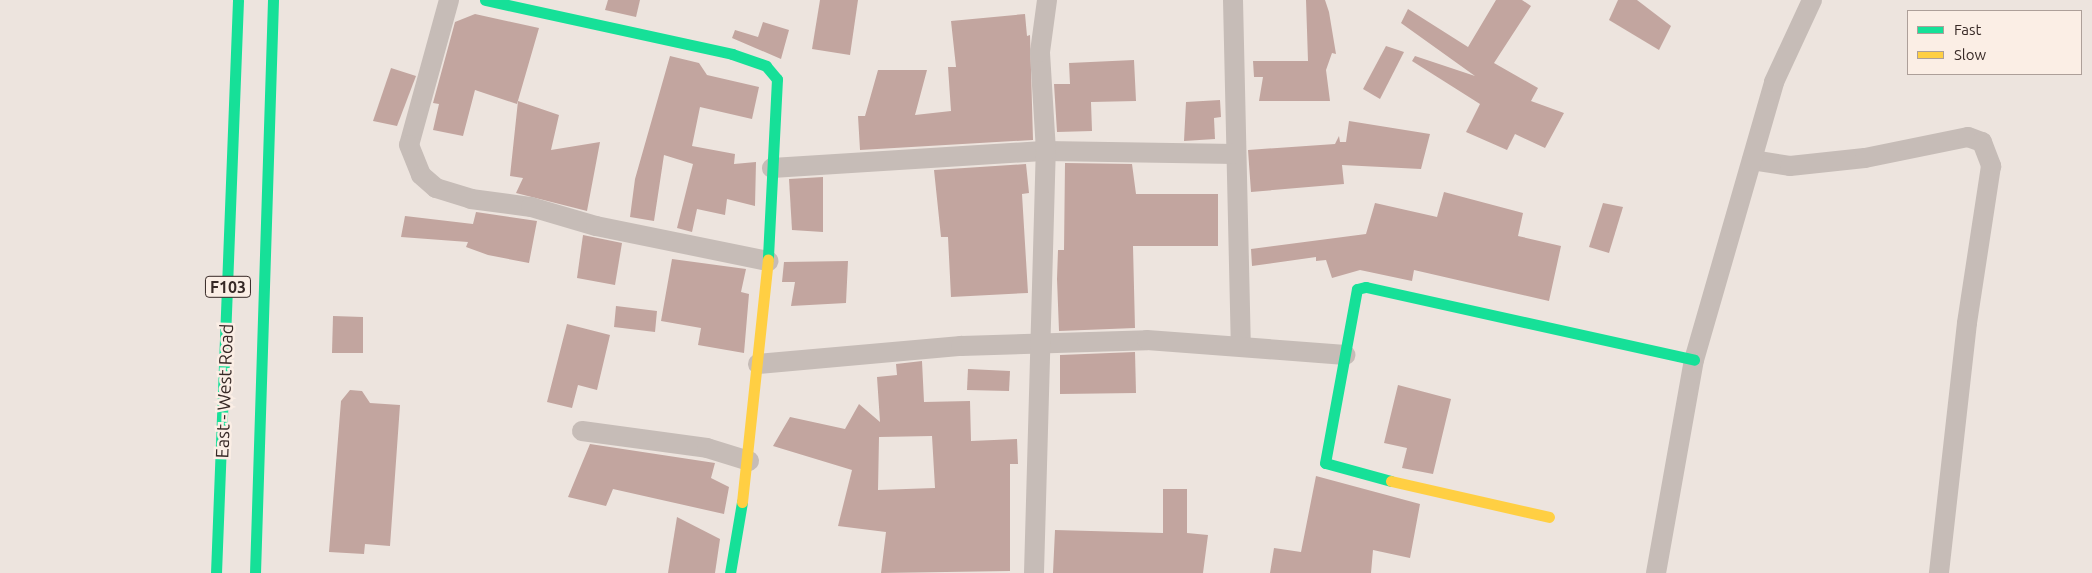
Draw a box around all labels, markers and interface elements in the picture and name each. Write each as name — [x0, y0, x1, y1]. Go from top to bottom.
legend — [1907, 10, 2082, 75]
text: Fast — [1954, 21, 1981, 38]
text: Slow — [1954, 46, 1986, 63]
road number: F103 — [204, 274, 252, 300]
street label: East - West Road — [211, 323, 237, 459]

